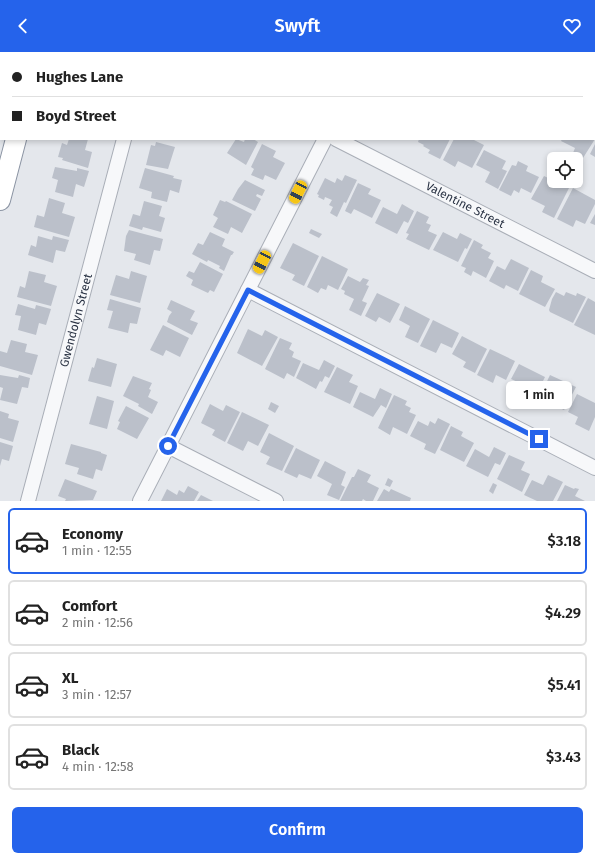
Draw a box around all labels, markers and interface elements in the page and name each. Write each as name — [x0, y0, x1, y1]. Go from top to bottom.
icon: back — [12, 15, 34, 37]
text: Swyft — [275, 15, 320, 37]
icon: heart — [561, 15, 583, 37]
text: Hughes Lane — [36, 68, 123, 86]
text: Boyd Street — [36, 107, 116, 125]
map controls — [547, 152, 583, 188]
button: locate — [547, 152, 583, 188]
car — [287, 179, 309, 205]
street label: Valentine Street — [423, 179, 508, 231]
car — [251, 249, 273, 275]
street label: Gwendolyn Street — [57, 271, 95, 369]
callout: 1 min — [506, 381, 572, 409]
text: 1 min — [523, 387, 555, 402]
route end — [530, 430, 548, 448]
route start — [159, 437, 177, 455]
icon: car — [14, 523, 50, 559]
text: Economy — [62, 525, 123, 543]
text: $3.18 — [548, 532, 581, 550]
text: 1 min · 12:55 — [62, 543, 132, 558]
icon: car — [14, 595, 50, 631]
text: Comfort — [62, 597, 118, 615]
text: $4.29 — [545, 604, 581, 622]
text: 2 min · 12:56 — [62, 615, 133, 630]
icon: car — [14, 667, 50, 703]
text: XL — [62, 669, 78, 687]
text: $5.41 — [548, 676, 581, 694]
text: 3 min · 12:57 — [62, 687, 132, 702]
icon: car — [14, 739, 50, 775]
text: Black — [62, 741, 99, 759]
text: $3.43 — [546, 748, 581, 766]
text: 4 min · 12:58 — [62, 759, 134, 774]
button: Confirm — [12, 807, 583, 853]

